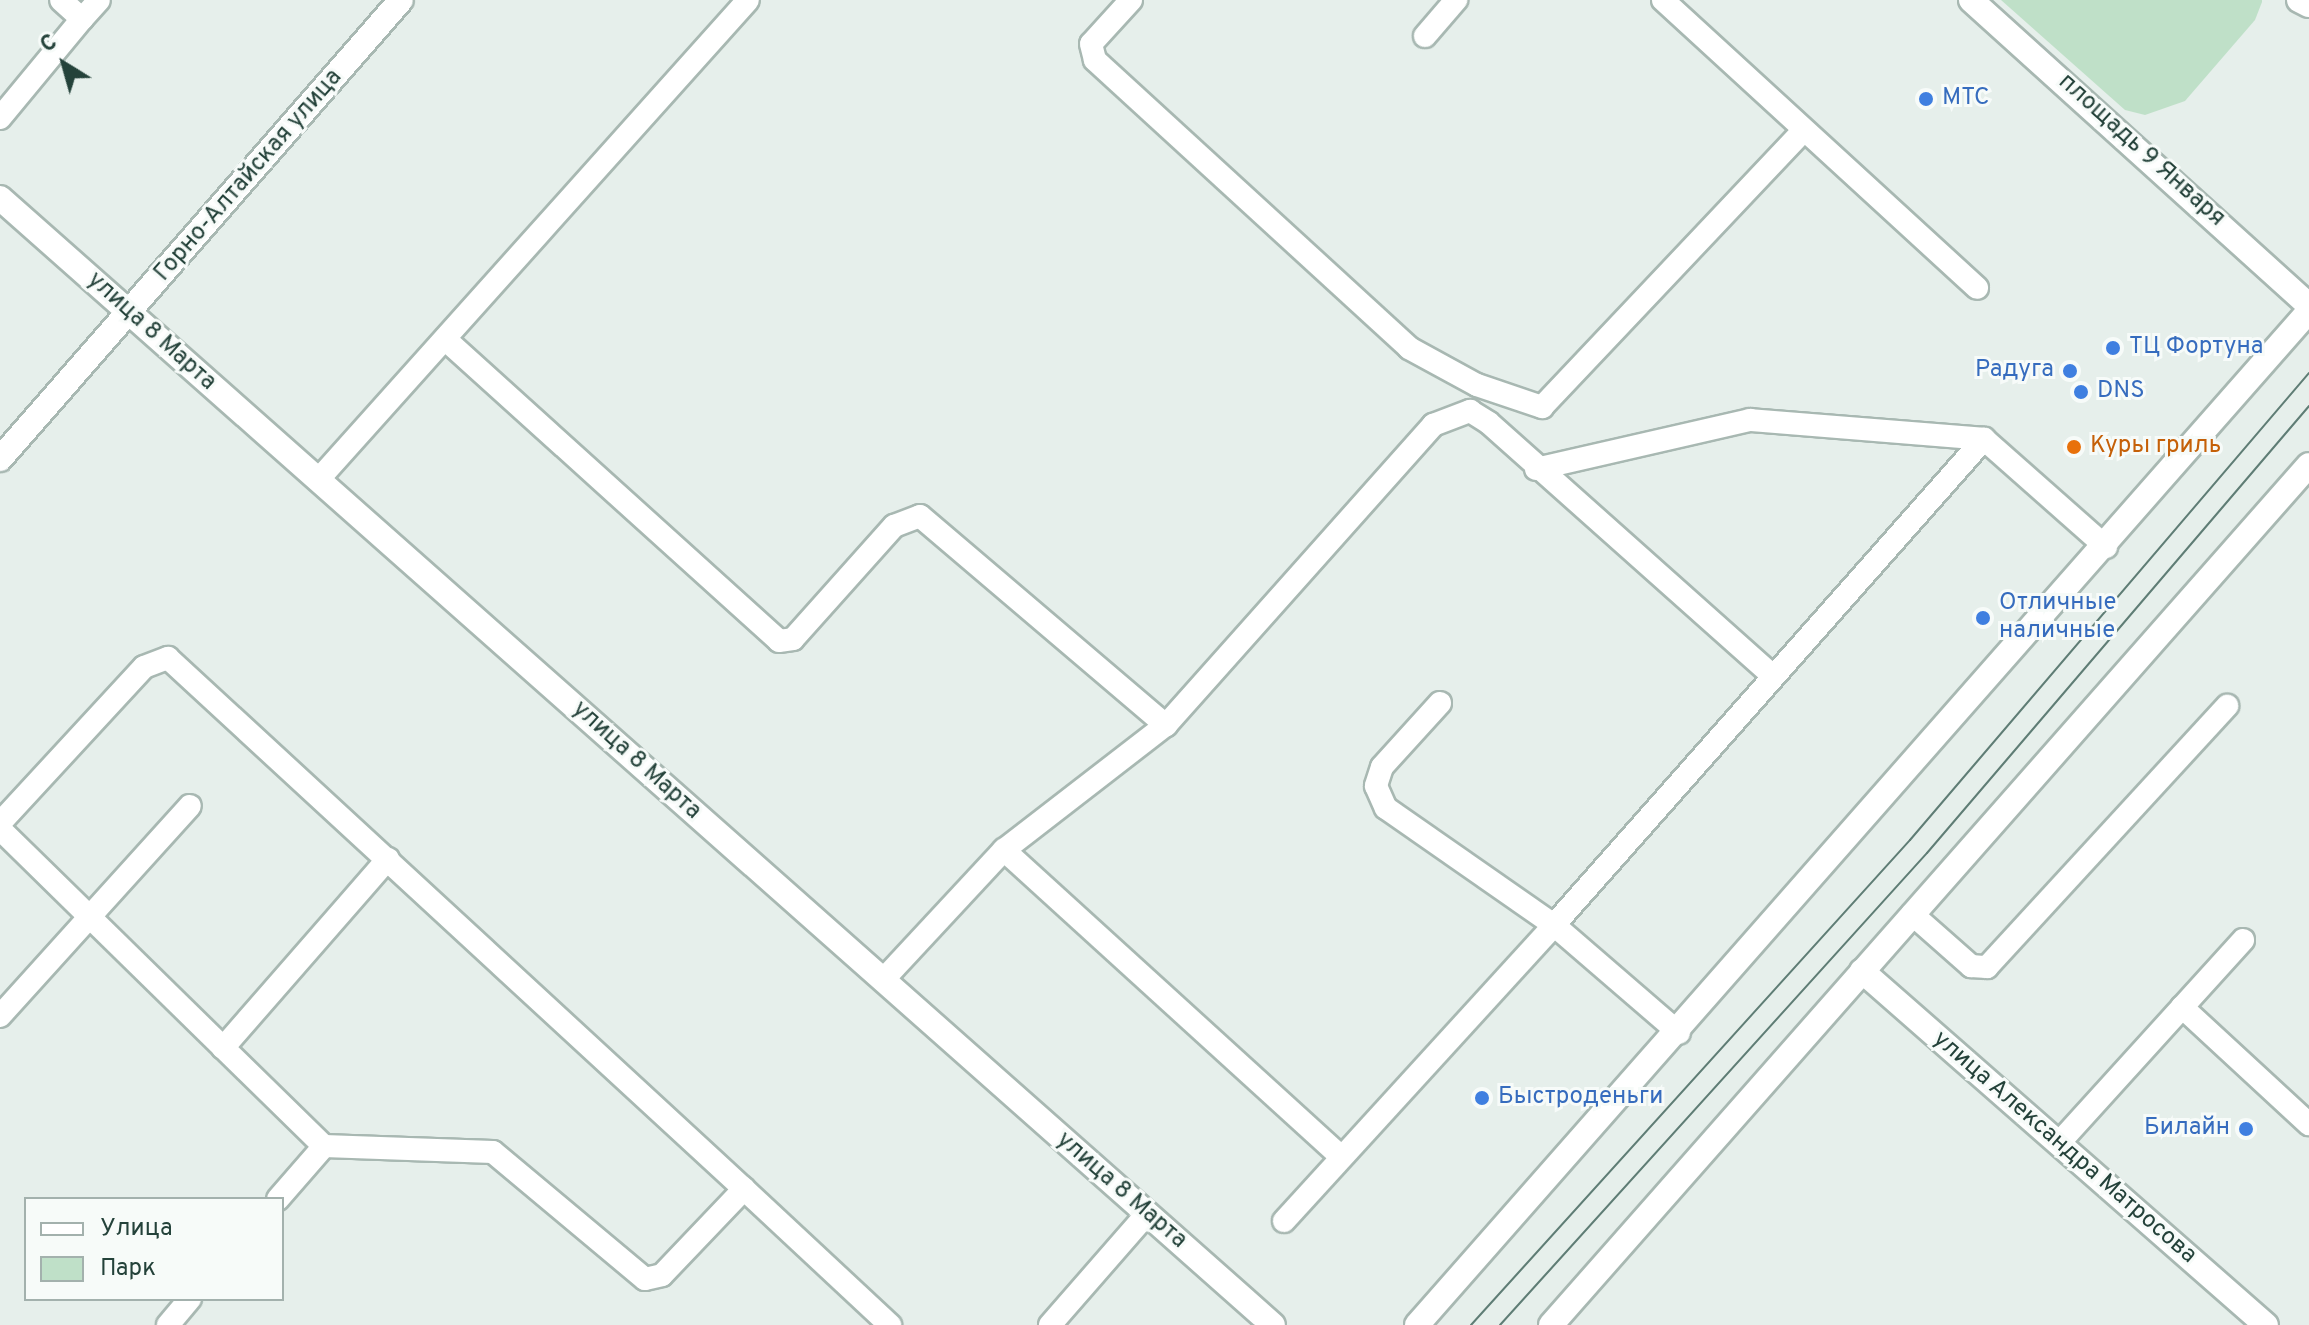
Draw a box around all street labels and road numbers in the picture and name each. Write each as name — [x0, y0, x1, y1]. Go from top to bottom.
street label: Горно-Алтайская улица — [149, 64, 349, 288]
street label: площадь 9 Января — [2052, 68, 2230, 234]
street label: улица 8 Марта — [81, 267, 221, 397]
street label: улица 8 Марта — [566, 696, 706, 826]
street label: улица Александра Матросова — [1926, 1025, 2202, 1271]
street label: улица 8 Марта — [1050, 1126, 1192, 1256]

